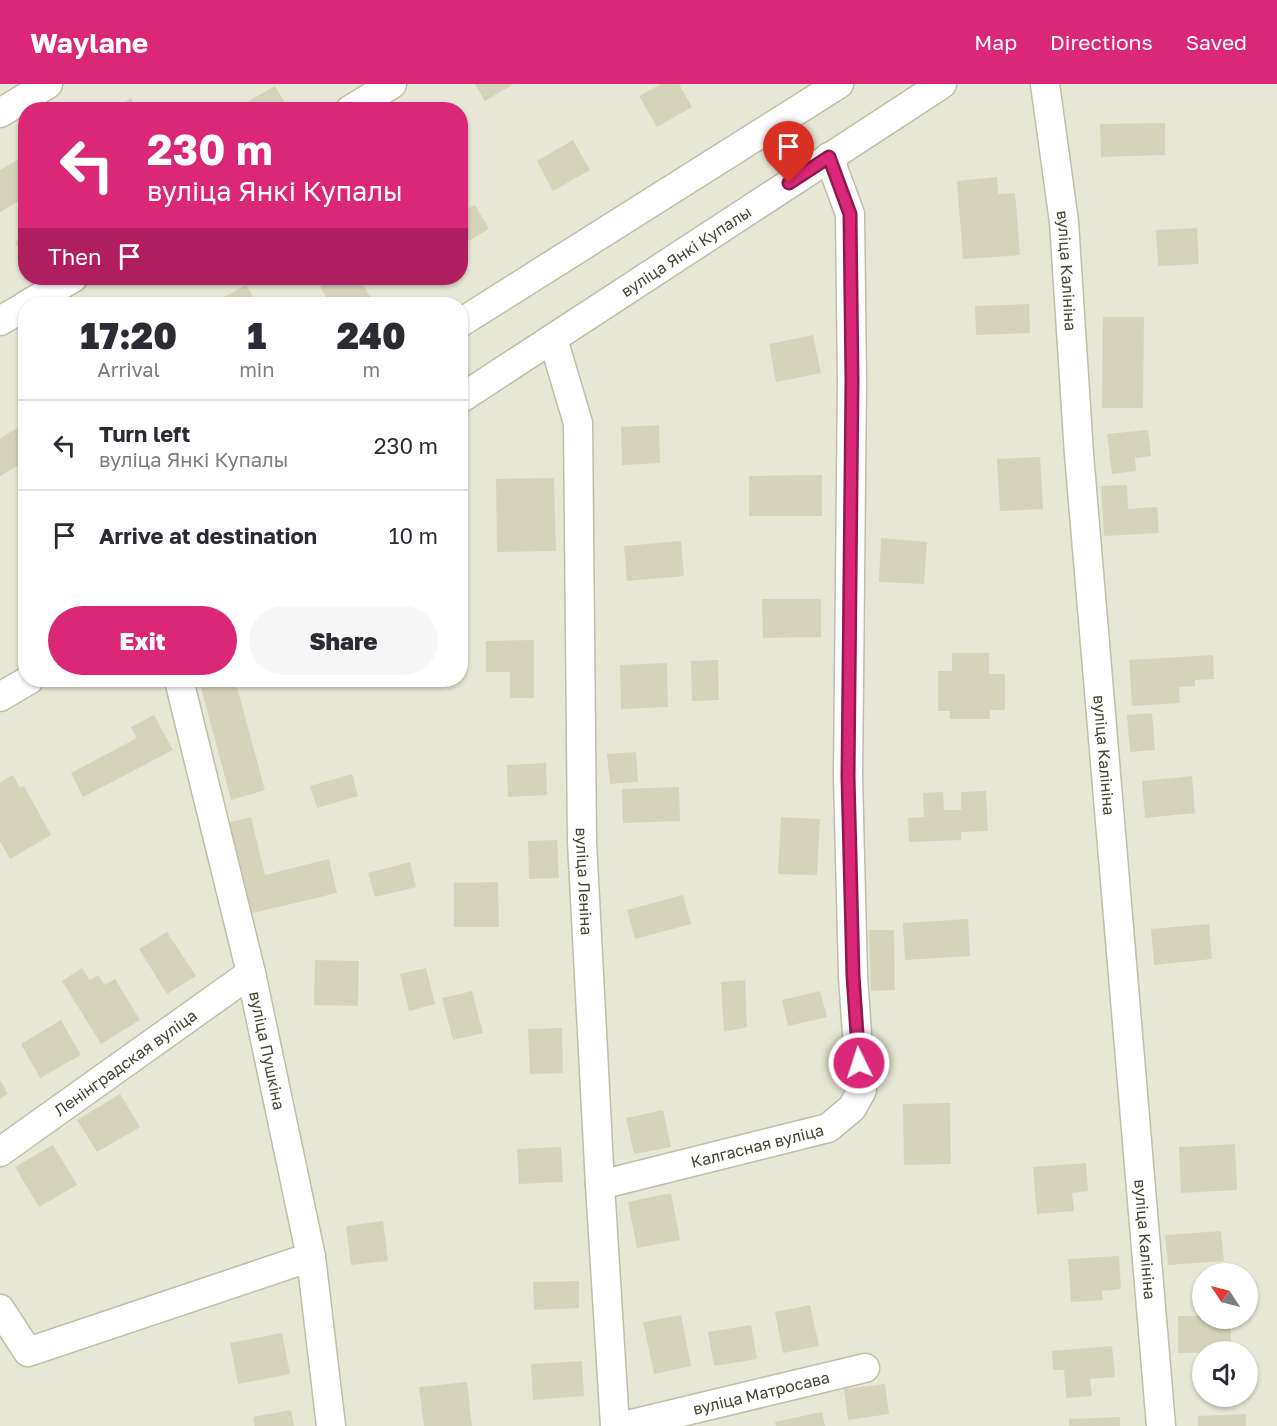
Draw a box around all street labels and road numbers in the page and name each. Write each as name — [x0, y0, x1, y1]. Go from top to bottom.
street label: вуліца Янкі Купалы — [617, 201, 755, 301]
street label: вуліца Калініна — [1052, 209, 1081, 332]
street label: вуліца Калініна — [1089, 694, 1119, 816]
street label: вуліца Леніна — [572, 827, 597, 936]
street label: вуліца Пушкіна — [245, 990, 290, 1112]
street label: Ленінградская вуліца — [50, 1005, 201, 1120]
street label: Калгасная вуліца — [689, 1119, 826, 1172]
street label: вуліца Калініна — [1130, 1178, 1160, 1300]
street label: вуліца Матросава — [691, 1367, 832, 1419]

